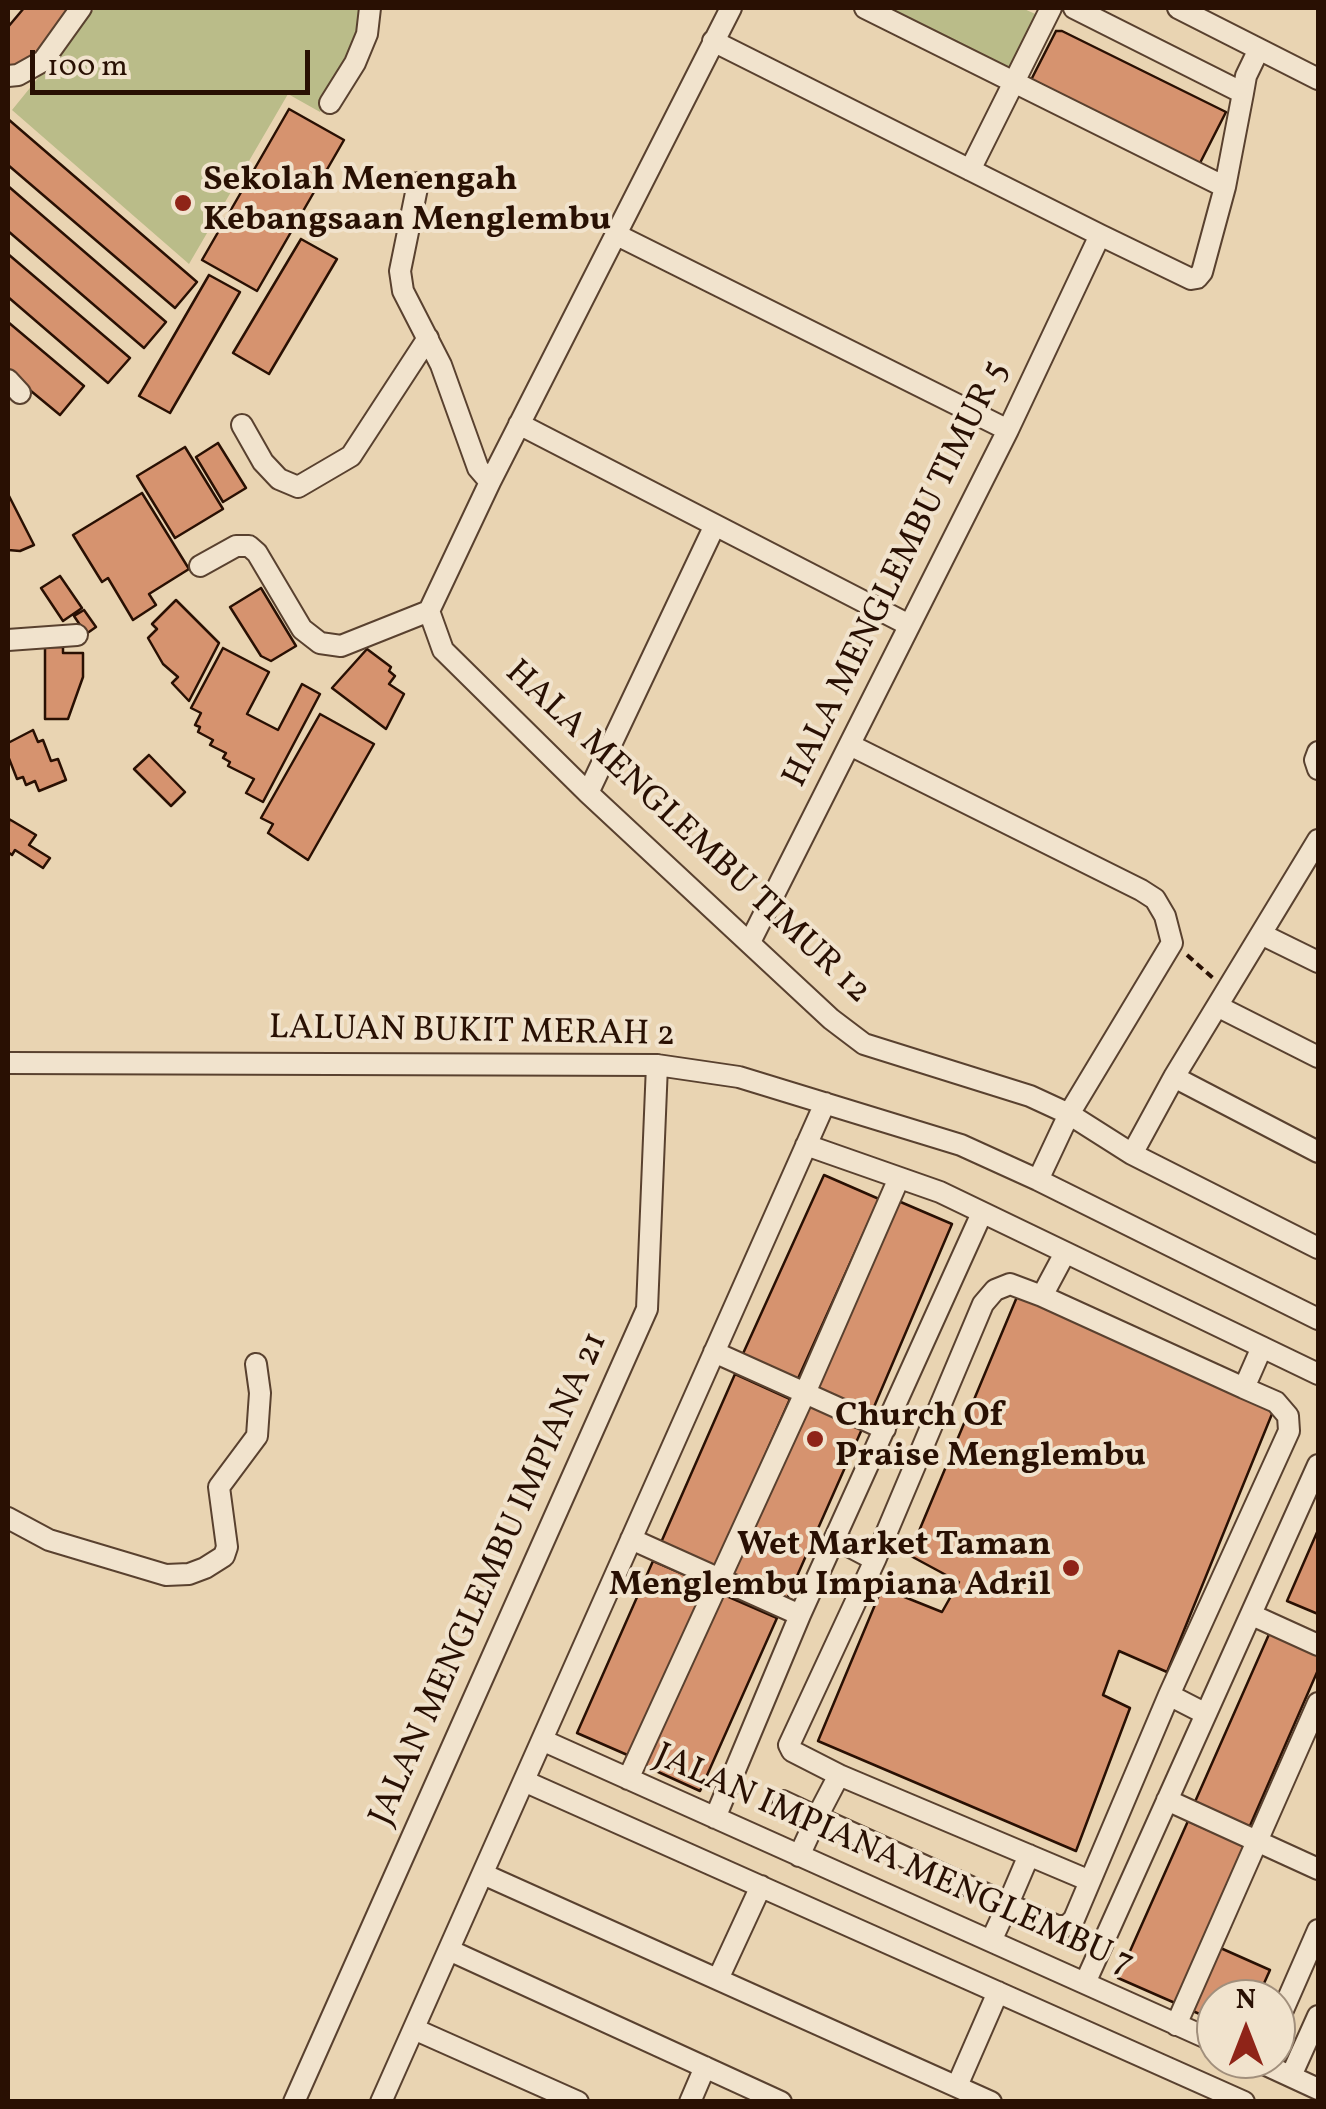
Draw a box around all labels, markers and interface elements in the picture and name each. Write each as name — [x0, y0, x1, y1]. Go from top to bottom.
scale bar — [35, 30, 315, 92]
text: 100 m — [47, 46, 128, 88]
place label: Sekolah Menengah Kebangsaan Menglembu — [203, 162, 611, 244]
marker: Sekolah Menengah Kebangsaan Menglembu — [172, 192, 194, 214]
street label: HALA MENGLEMBU TIMUR 5 — [776, 355, 1020, 795]
street label: HALA MENGLEMBU TIMUR 12 — [494, 653, 878, 1015]
street label: LALUAN BUKIT MERAH 2 — [269, 1009, 675, 1059]
street label: JALAN MENGLEMBU IMPIANA 21 — [363, 1327, 619, 1833]
place label: Church Of Praise Menglembu — [835, 1398, 1146, 1480]
marker: Church Of Praise Menglembu — [804, 1428, 826, 1450]
place label: Wet Market Taman Menglembu Impiana Adril — [609, 1527, 1051, 1609]
marker: Wet Market Taman Menglembu Impiana Adril — [1060, 1557, 1082, 1579]
street label: JALAN IMPIANA MENGLEMBU 7 — [647, 1737, 1139, 1987]
north arrow — [1196, 1979, 1296, 2079]
text: N — [1236, 1981, 1256, 2020]

